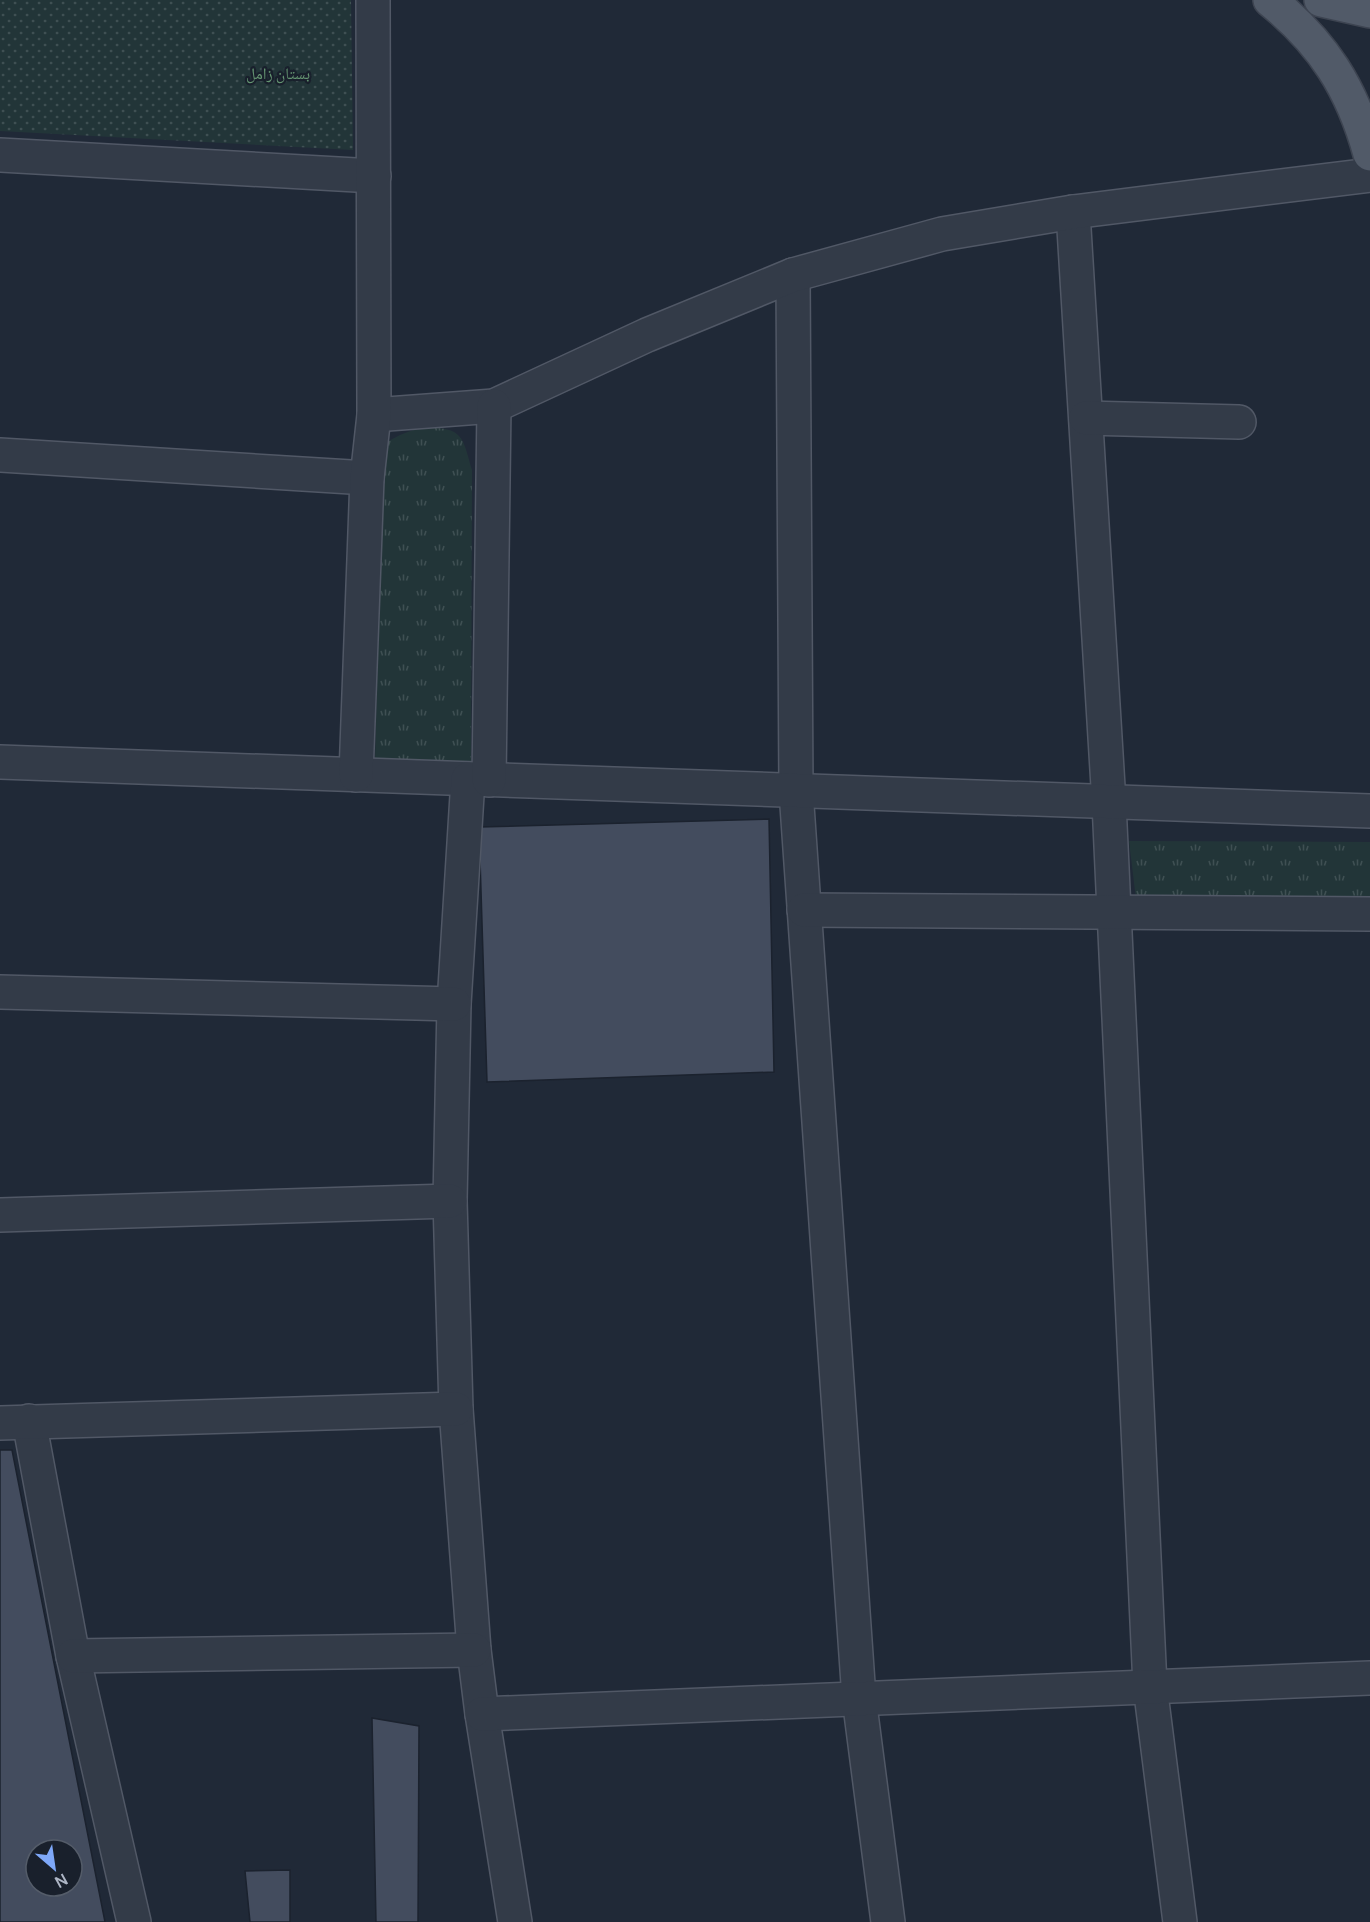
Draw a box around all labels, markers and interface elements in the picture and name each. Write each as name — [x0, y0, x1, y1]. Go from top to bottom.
park label: بستان زامل — [246, 62, 310, 84]
north arrow — [24, 1838, 84, 1898]
text: N — [51, 1869, 72, 1894]

